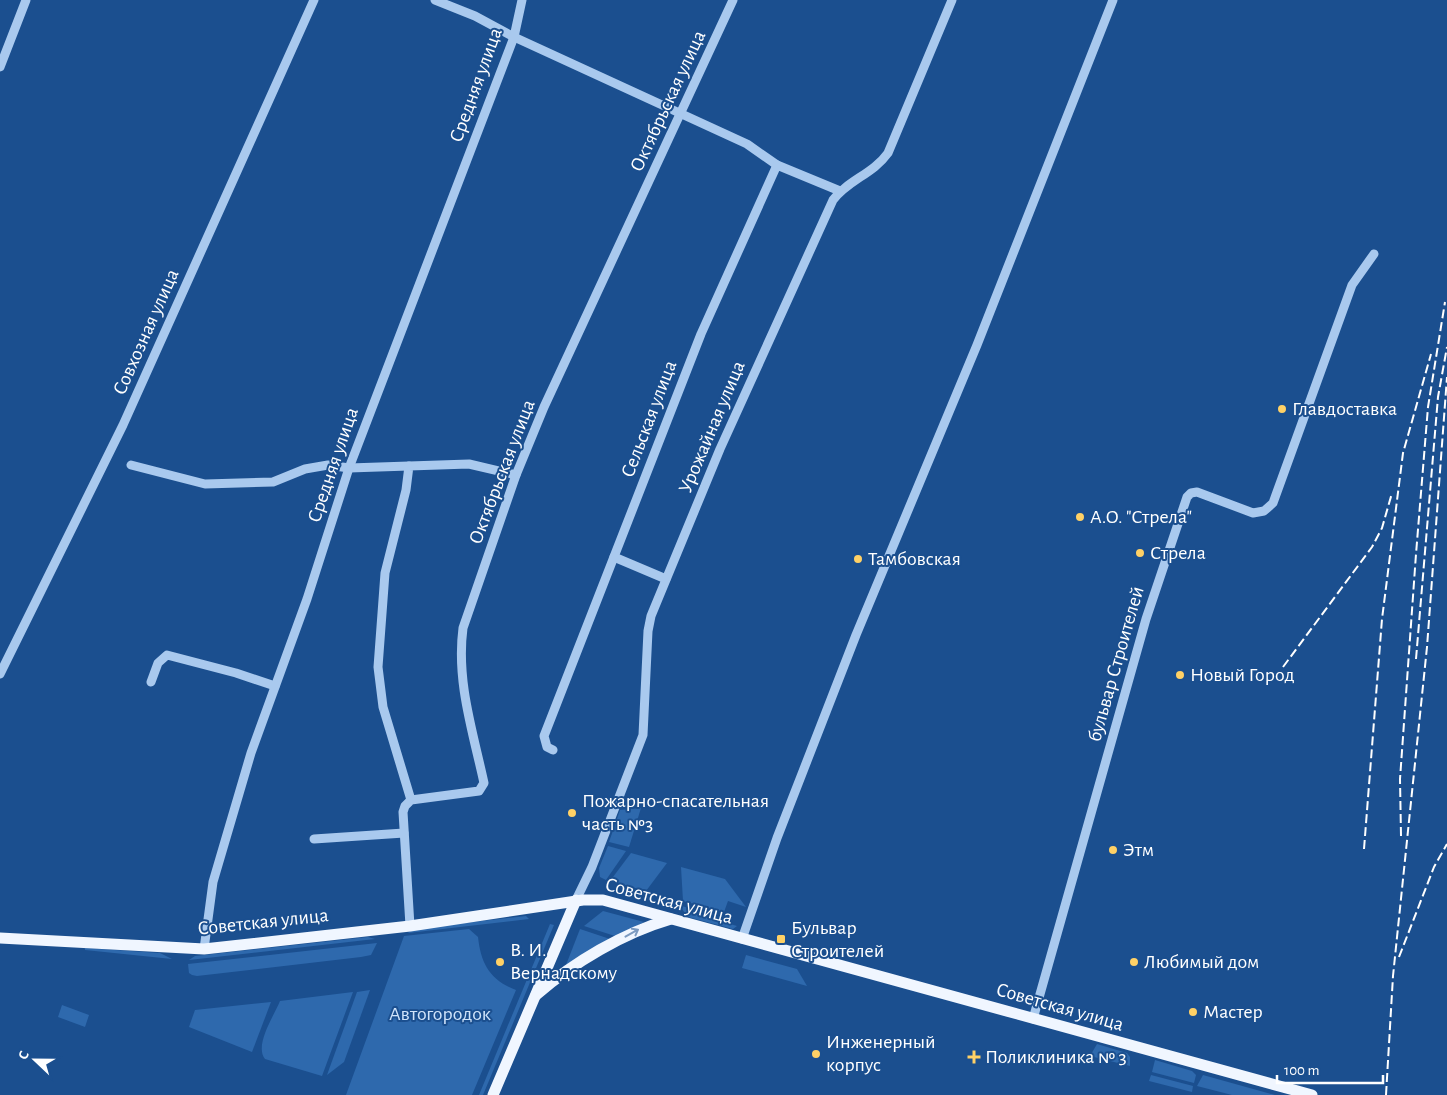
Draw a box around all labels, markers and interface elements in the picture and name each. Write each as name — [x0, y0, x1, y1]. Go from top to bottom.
street label: Средняя улица — [446, 25, 506, 145]
street label: Октябрьская улица — [627, 27, 709, 175]
street label: Совхозная улица — [109, 266, 183, 398]
street label: Сельская улица — [618, 358, 680, 480]
street label: Урожайная улица — [675, 358, 749, 496]
street label: Октябрьская улица — [465, 397, 539, 547]
place label: Главдоставка — [1292, 399, 1397, 419]
marker: Главдоставка — [1276, 403, 1288, 415]
street label: Средняя улица — [304, 405, 362, 525]
place label: А.О. "Стрела" — [1090, 507, 1192, 527]
marker: А.О. "Стрела" — [1074, 511, 1086, 523]
place label: Стрела — [1150, 543, 1206, 563]
marker: Стрела — [1134, 547, 1146, 559]
place label: Тамбовская — [868, 549, 961, 569]
marker: Тамбовская — [852, 553, 864, 565]
street label: бульвар Строителей — [1084, 584, 1148, 744]
place label: Новый Город — [1190, 665, 1295, 685]
marker: Новый Город — [1174, 669, 1186, 681]
place label: Пожарно-спасательная часть №3 — [582, 791, 769, 834]
marker: Пожарно-спасательная часть №3 — [566, 807, 578, 819]
place label: Этм — [1123, 840, 1154, 860]
marker: Этм — [1107, 844, 1119, 856]
street label: Советская улица — [603, 874, 735, 928]
street label: Советская улица — [196, 905, 330, 939]
place label: Бульвар Строителей — [791, 918, 884, 961]
one-way arrow — [624, 928, 639, 938]
marker: Бульвар Строителей — [775, 933, 787, 945]
place label: В. И. Вернадскому — [510, 940, 617, 983]
place label: Любимый дом — [1144, 952, 1259, 972]
marker: В. И. Вернадскому — [494, 956, 506, 968]
marker: Любимый дом — [1128, 956, 1140, 968]
street label: Советская улица — [994, 979, 1126, 1035]
place label: Мастер — [1203, 1002, 1263, 1022]
park label: Автогородок — [389, 1004, 491, 1024]
marker: Мастер — [1187, 1006, 1199, 1018]
place label: Инженерный корпус — [826, 1032, 936, 1075]
north arrow — [10, 1035, 60, 1085]
place label: Поликлиника № 3 — [985, 1047, 1127, 1067]
marker: Инженерный корпус — [810, 1048, 822, 1060]
text: С — [16, 1049, 32, 1062]
marker: Поликлиника № 3 — [967, 1050, 981, 1064]
scale bar — [1277, 1052, 1383, 1084]
text: 100 m — [1284, 1063, 1319, 1078]

